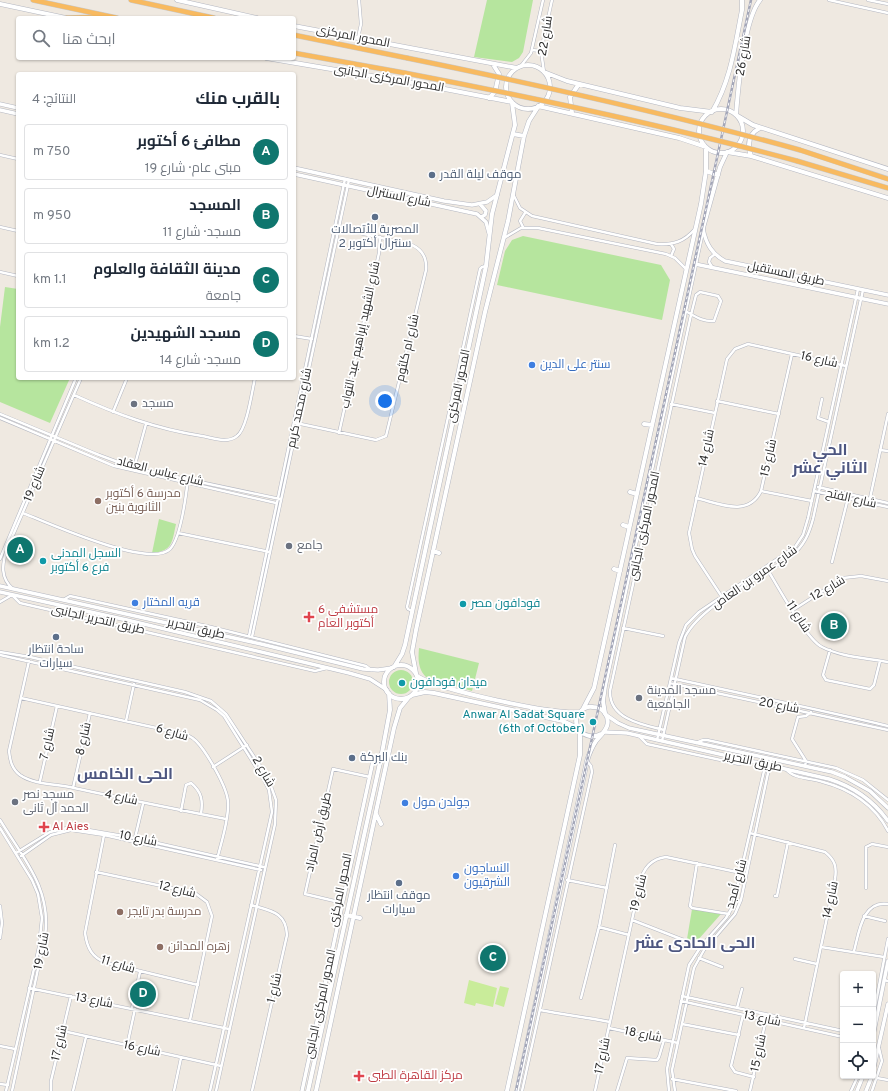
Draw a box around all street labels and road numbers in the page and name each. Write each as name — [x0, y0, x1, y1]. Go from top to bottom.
street label: شارع 22 — [535, 15, 557, 57]
street label: المحور المركزى — [315, 22, 391, 52]
street label: شارع 26 — [733, 35, 755, 77]
street label: المحور المركزى الجانبى — [333, 61, 445, 97]
street label: شارع السنترال — [366, 182, 432, 212]
street label: طريق المستقبل — [746, 258, 826, 290]
street label: شارع الشهيد إبراهيم عبد التواب — [338, 260, 384, 410]
street label: شارع ام كلثوم — [392, 313, 424, 383]
street label: المحور المركزى — [443, 348, 475, 424]
street label: شارع 16 — [799, 348, 839, 372]
street label: شارع محمد كريم — [284, 366, 316, 450]
street label: شارع 14 — [695, 428, 719, 468]
street label: شارع 15 — [757, 438, 781, 478]
street label: شارع عباس العقاد — [115, 454, 205, 491]
street label: شارع 19 — [20, 463, 50, 504]
street label: المحور المركزى الجانبى — [626, 470, 664, 582]
street label: شارع الفتح — [824, 485, 878, 513]
street label: شارع عمرو بن العاص — [709, 543, 801, 613]
street label: شارع 12 — [808, 573, 848, 605]
street label: شارع 11 — [782, 598, 814, 636]
street label: طريق التحرير الجانبى — [50, 601, 146, 639]
street label: طريق التحرير — [165, 614, 227, 643]
street label: شارع 20 — [757, 694, 801, 718]
street label: شارع 8 — [72, 721, 96, 757]
street label: شارع 6 — [154, 721, 190, 745]
street label: شارع 7 — [37, 726, 59, 762]
street label: طريق التحرير — [722, 748, 784, 776]
street label: شارع 2 — [248, 754, 278, 791]
street label: شارع 4 — [103, 786, 139, 810]
street label: طريق أرض المزاد — [301, 790, 336, 873]
street label: شارع 10 — [118, 827, 158, 851]
street label: المحور المركزى — [325, 852, 357, 928]
street label: شارع أمجد — [722, 857, 751, 911]
street label: شارع 19 — [627, 873, 651, 913]
street label: شارع 12 — [157, 878, 197, 902]
street label: شارع 14 — [819, 880, 843, 920]
street label: شارع 19 — [31, 931, 53, 971]
street label: المحور المركزى الجانبى — [302, 948, 340, 1060]
street label: شارع 11 — [99, 952, 137, 978]
street label: شارع 1 — [264, 971, 286, 1005]
street label: شارع 13 — [74, 990, 114, 1012]
street label: شارع 13 — [742, 1007, 782, 1031]
street label: شارع 17 — [48, 1023, 72, 1063]
street label: شارع 18 — [623, 1023, 663, 1047]
street label: شارع 15 — [747, 1033, 771, 1073]
street label: شارع 17 — [591, 1036, 615, 1076]
street label: شارع 16 — [122, 1037, 162, 1061]

